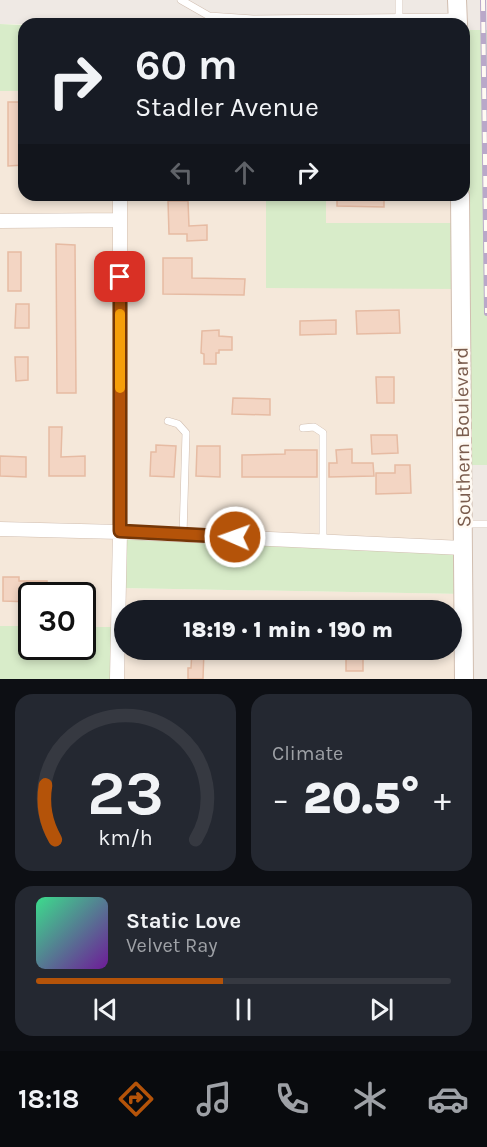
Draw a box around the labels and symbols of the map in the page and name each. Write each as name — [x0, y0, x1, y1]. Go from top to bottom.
pin — [94, 251, 145, 302]
street label: Southern Boulevard — [449, 347, 476, 527]
position arrow — [203, 505, 267, 569]
speed limit sign: 30 — [18, 582, 96, 660]

